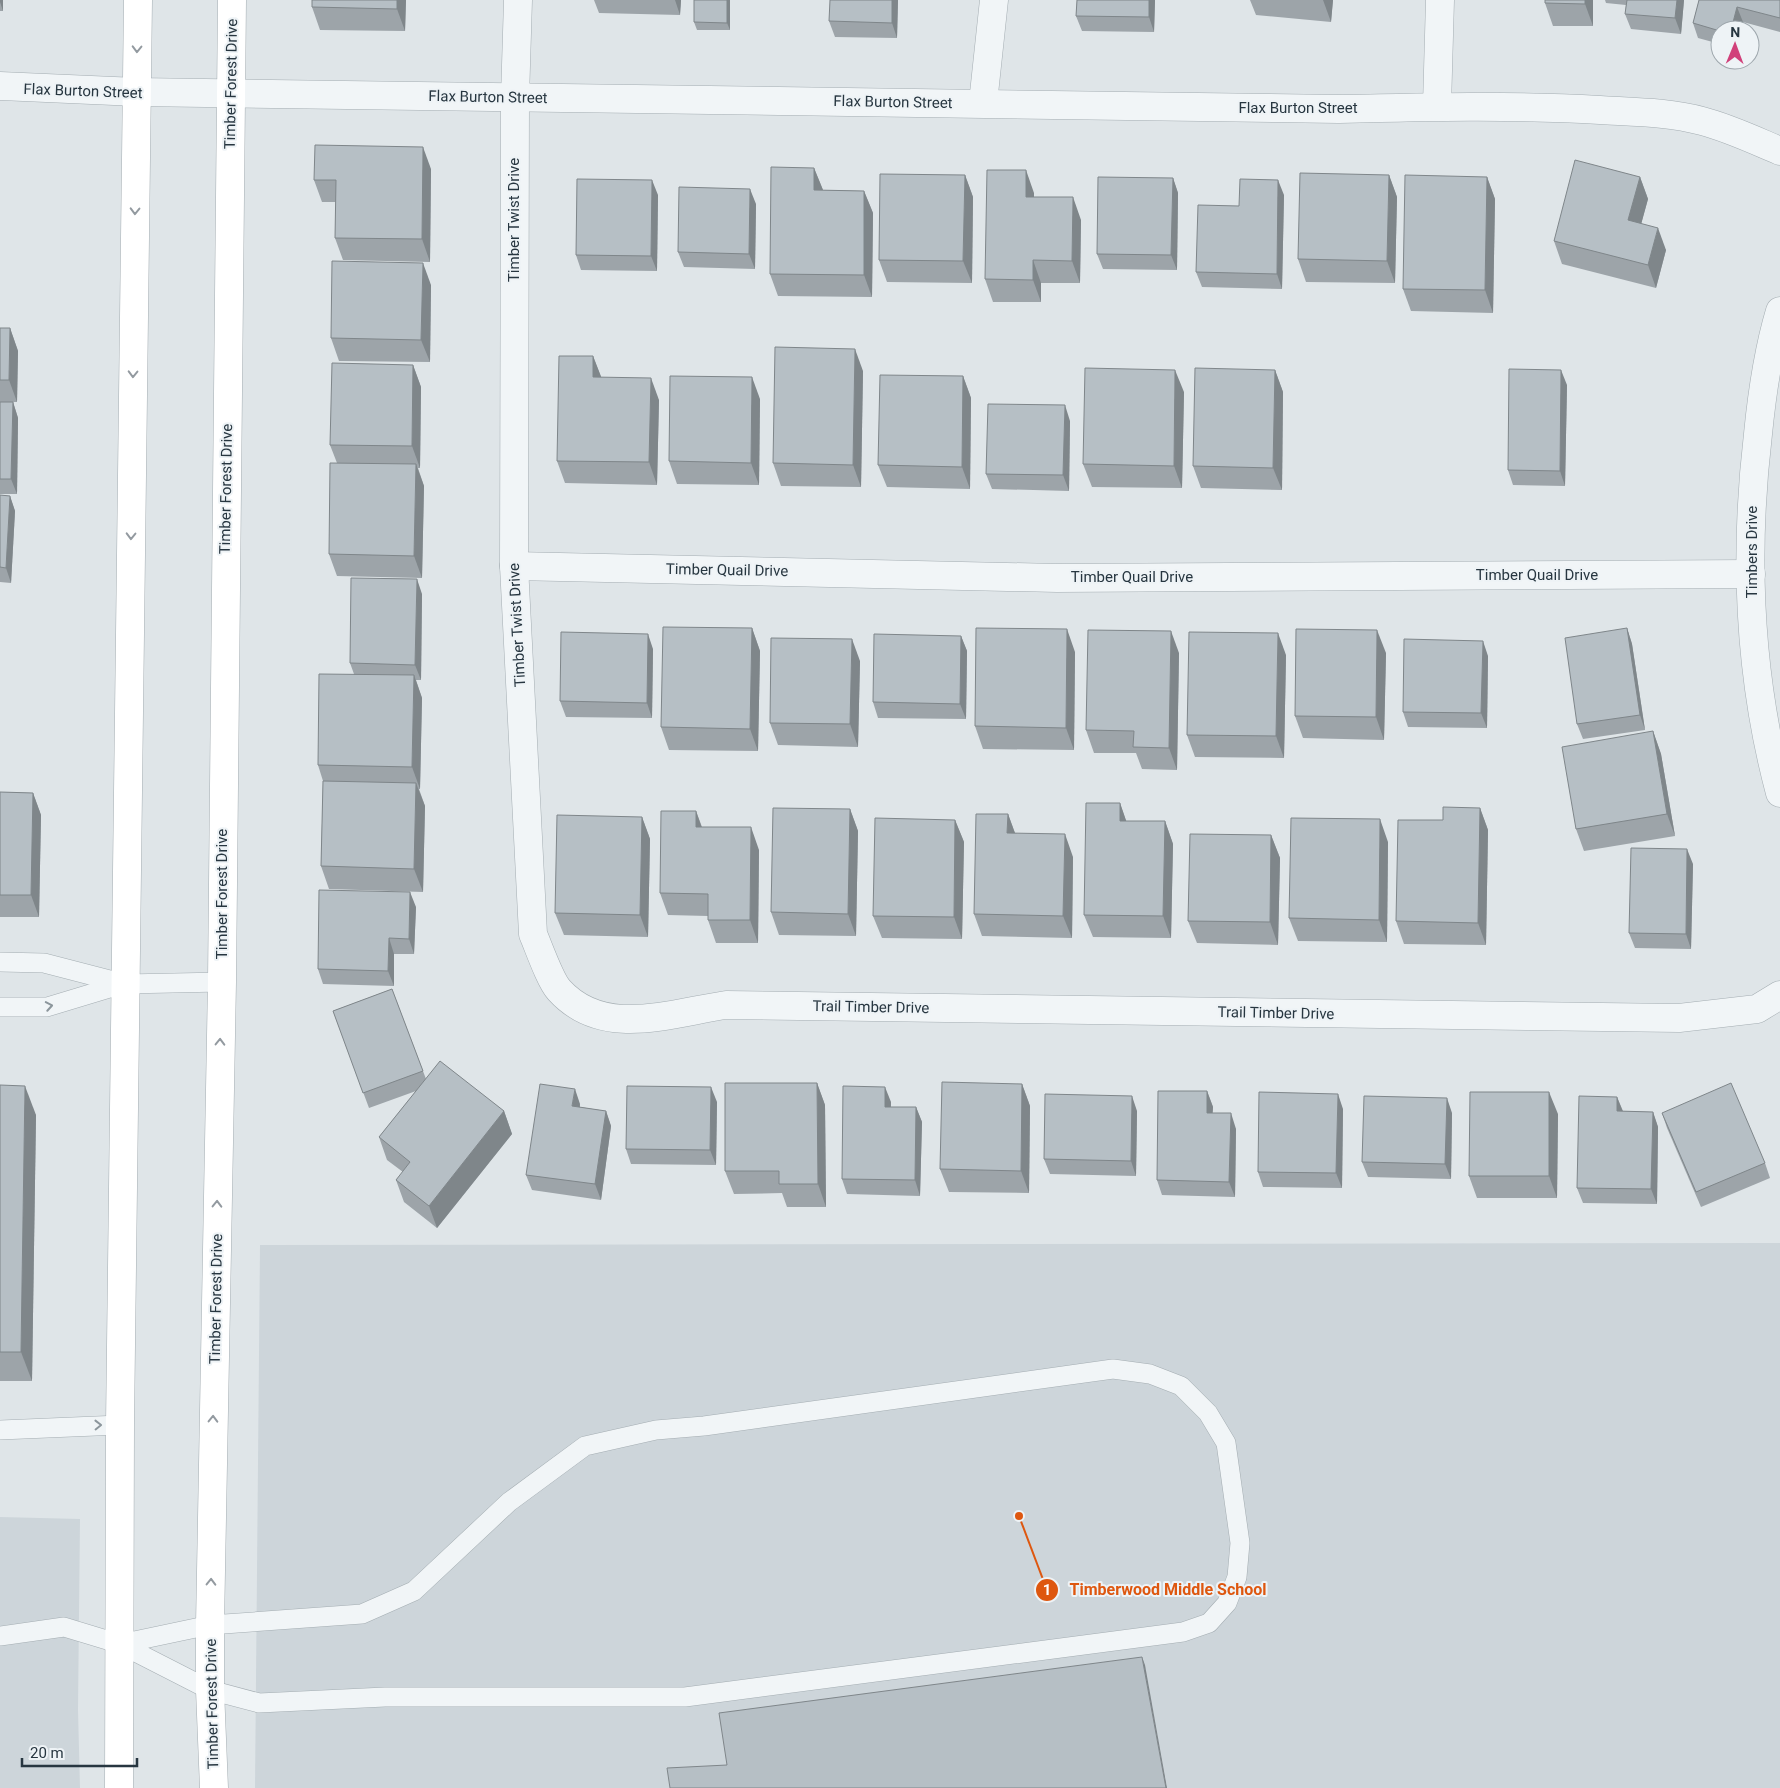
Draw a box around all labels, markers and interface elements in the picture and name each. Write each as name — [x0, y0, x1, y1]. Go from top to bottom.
street label: Timber Forest Drive — [221, 19, 241, 149]
north arrow — [1710, 20, 1760, 70]
text: N — [1730, 24, 1740, 40]
one-way arrow — [132, 45, 142, 53]
street label: Flax Burton Street — [23, 80, 143, 102]
street label: Flax Burton Street — [428, 87, 548, 107]
street label: Flax Burton Street — [833, 92, 953, 112]
street label: Flax Burton Street — [1238, 99, 1358, 117]
street label: Timber Twist Drive — [505, 158, 523, 282]
one-way arrow — [130, 208, 140, 215]
one-way arrow — [128, 370, 138, 378]
street label: Timber Forest Drive — [216, 424, 236, 554]
street label: Timbers Drive — [1743, 506, 1761, 598]
one-way arrow — [126, 532, 137, 540]
street label: Timber Quail Drive — [666, 560, 788, 580]
street label: Timber Twist Drive — [505, 562, 529, 687]
street label: Timber Quail Drive — [1476, 566, 1598, 584]
street label: Timber Quail Drive — [1071, 568, 1193, 586]
street label: Timber Forest Drive — [213, 829, 231, 959]
street label: Trail Timber Drive — [812, 997, 930, 1017]
one-way arrow — [44, 1001, 53, 1011]
street label: Trail Timber Drive — [1217, 1003, 1335, 1023]
one-way arrow — [215, 1038, 226, 1046]
one-way arrow — [212, 1200, 223, 1208]
street label: Timber Forest Drive — [206, 1234, 226, 1364]
one-way arrow — [208, 1415, 219, 1423]
one-way arrow — [94, 1420, 102, 1430]
callout: Timberwood Middle School — [1034, 1574, 1276, 1605]
one-way arrow — [206, 1578, 216, 1586]
text: Timberwood Middle School — [1070, 1580, 1267, 1599]
text: 1 — [1043, 1581, 1051, 1599]
street label: Timber Forest Drive — [202, 1639, 222, 1769]
scale bar — [22, 1736, 138, 1768]
text: 20 m — [30, 1744, 64, 1762]

